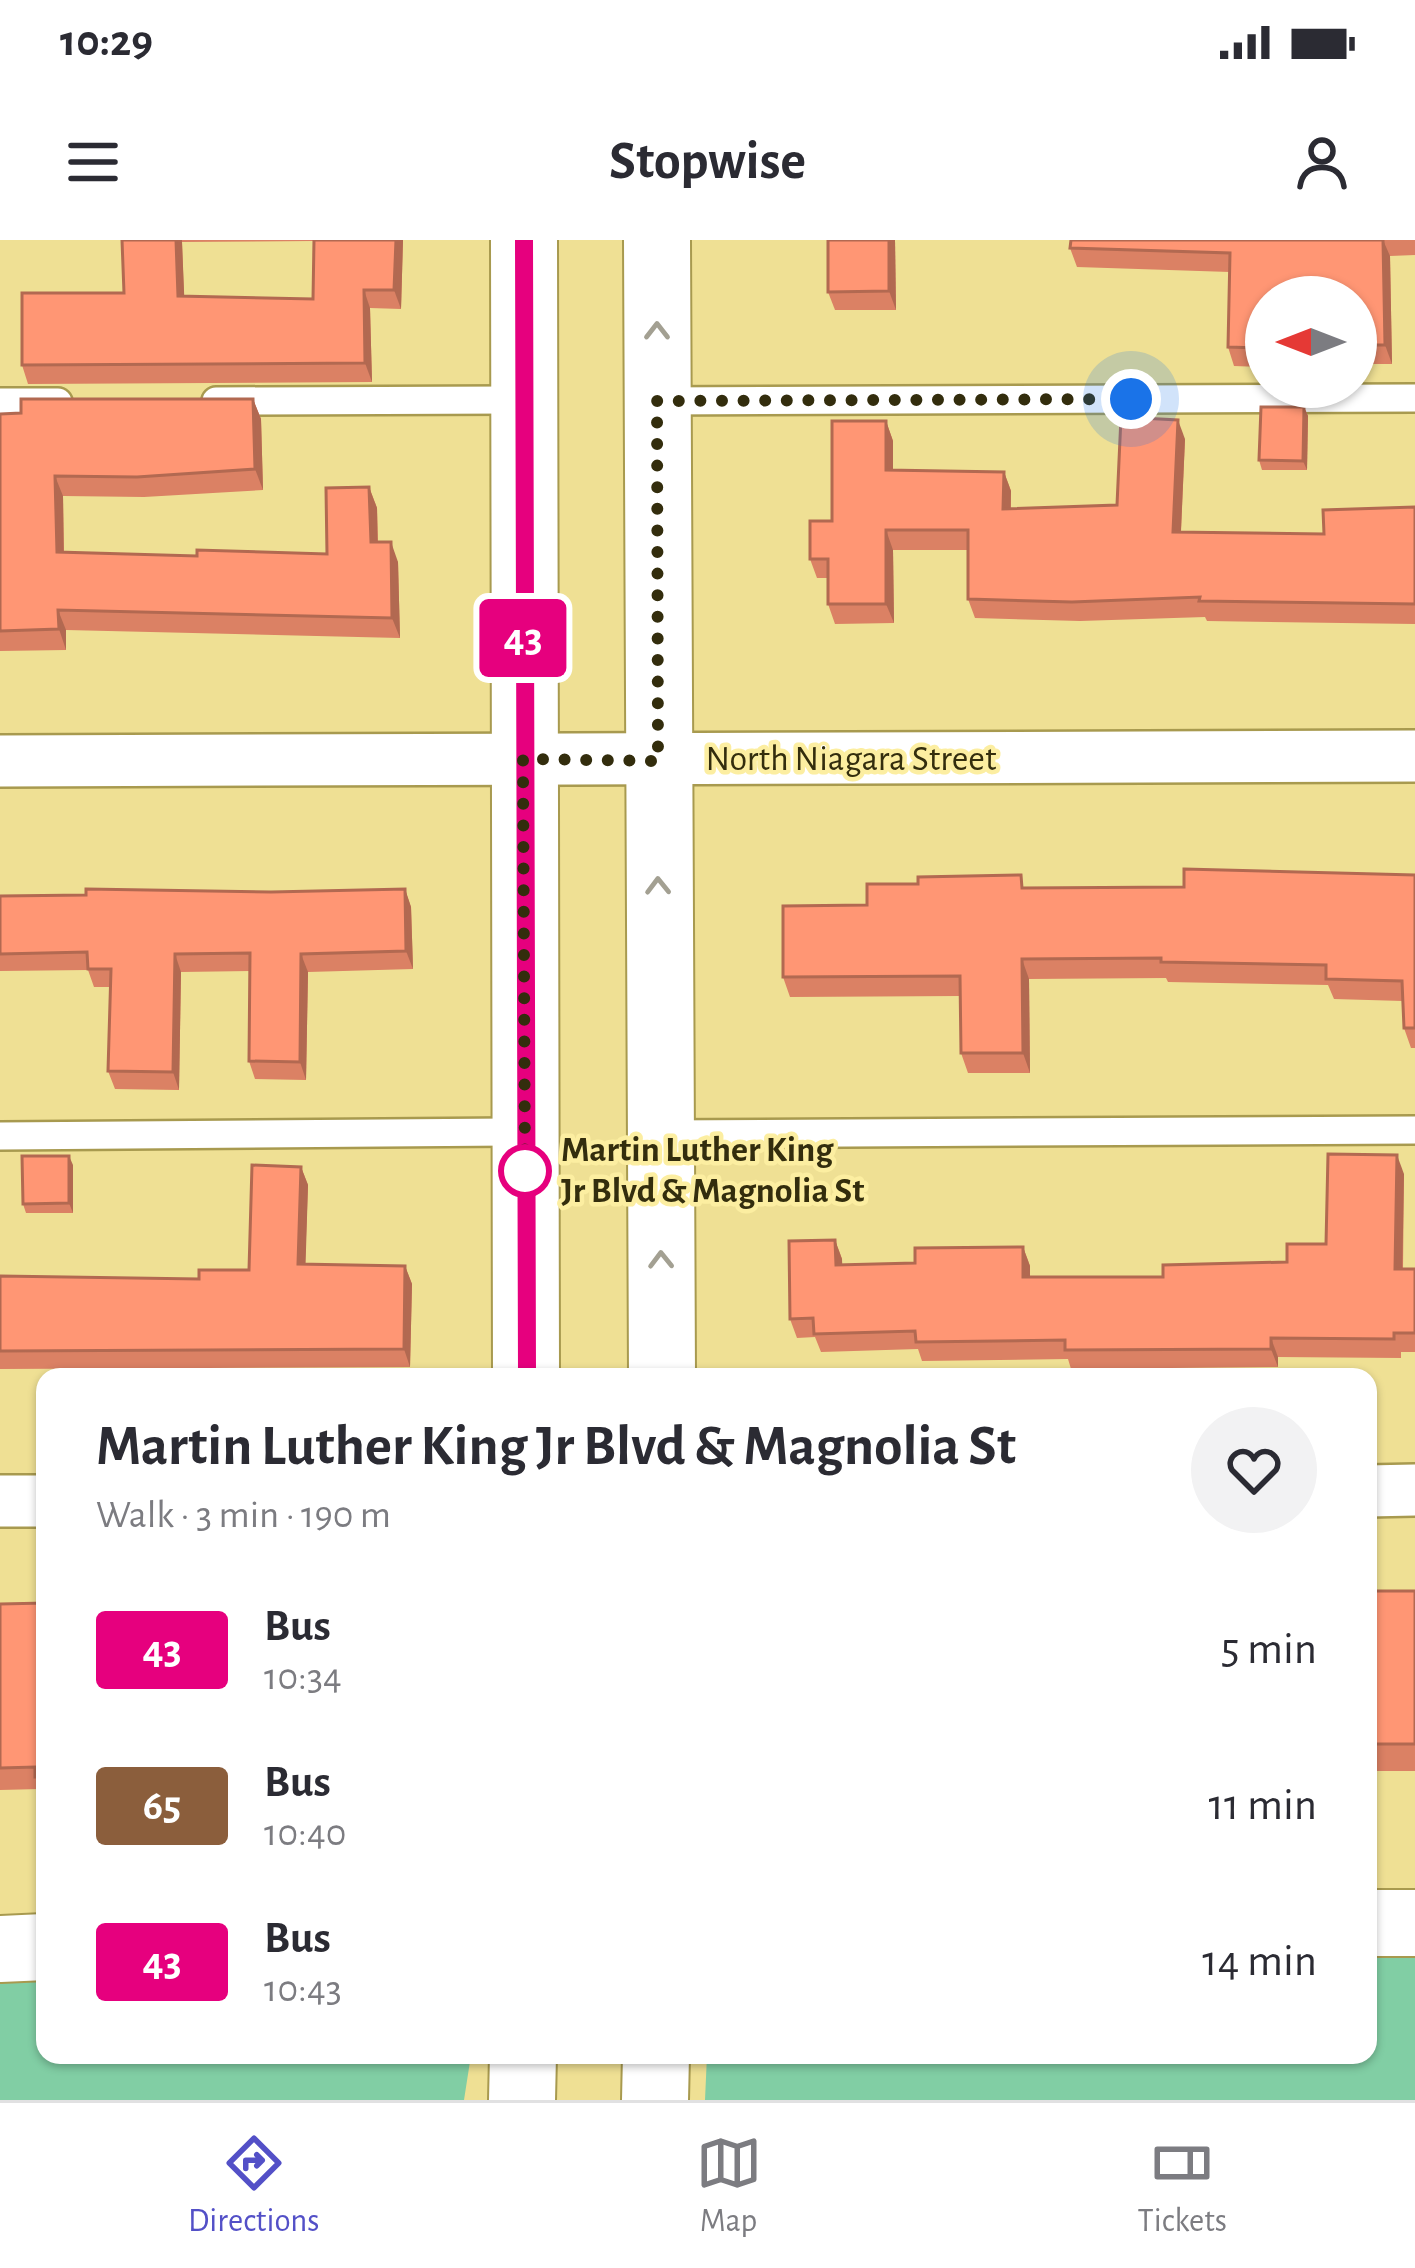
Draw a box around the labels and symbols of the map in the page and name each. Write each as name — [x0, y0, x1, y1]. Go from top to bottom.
north arrow — [1245, 276, 1377, 408]
one-way arrow — [644, 321, 670, 339]
your location — [1101, 369, 1161, 429]
line badge: 43 — [469, 599, 577, 677]
street label: North Niagara Street — [706, 741, 997, 777]
one-way arrow — [645, 876, 671, 894]
place label: Martin Luther King Jr Blvd & Magnolia St — [561, 1132, 864, 1209]
marker: Martin Luther King Jr Blvd & Magnolia St — [500, 1146, 550, 1196]
one-way arrow — [648, 1250, 674, 1268]

